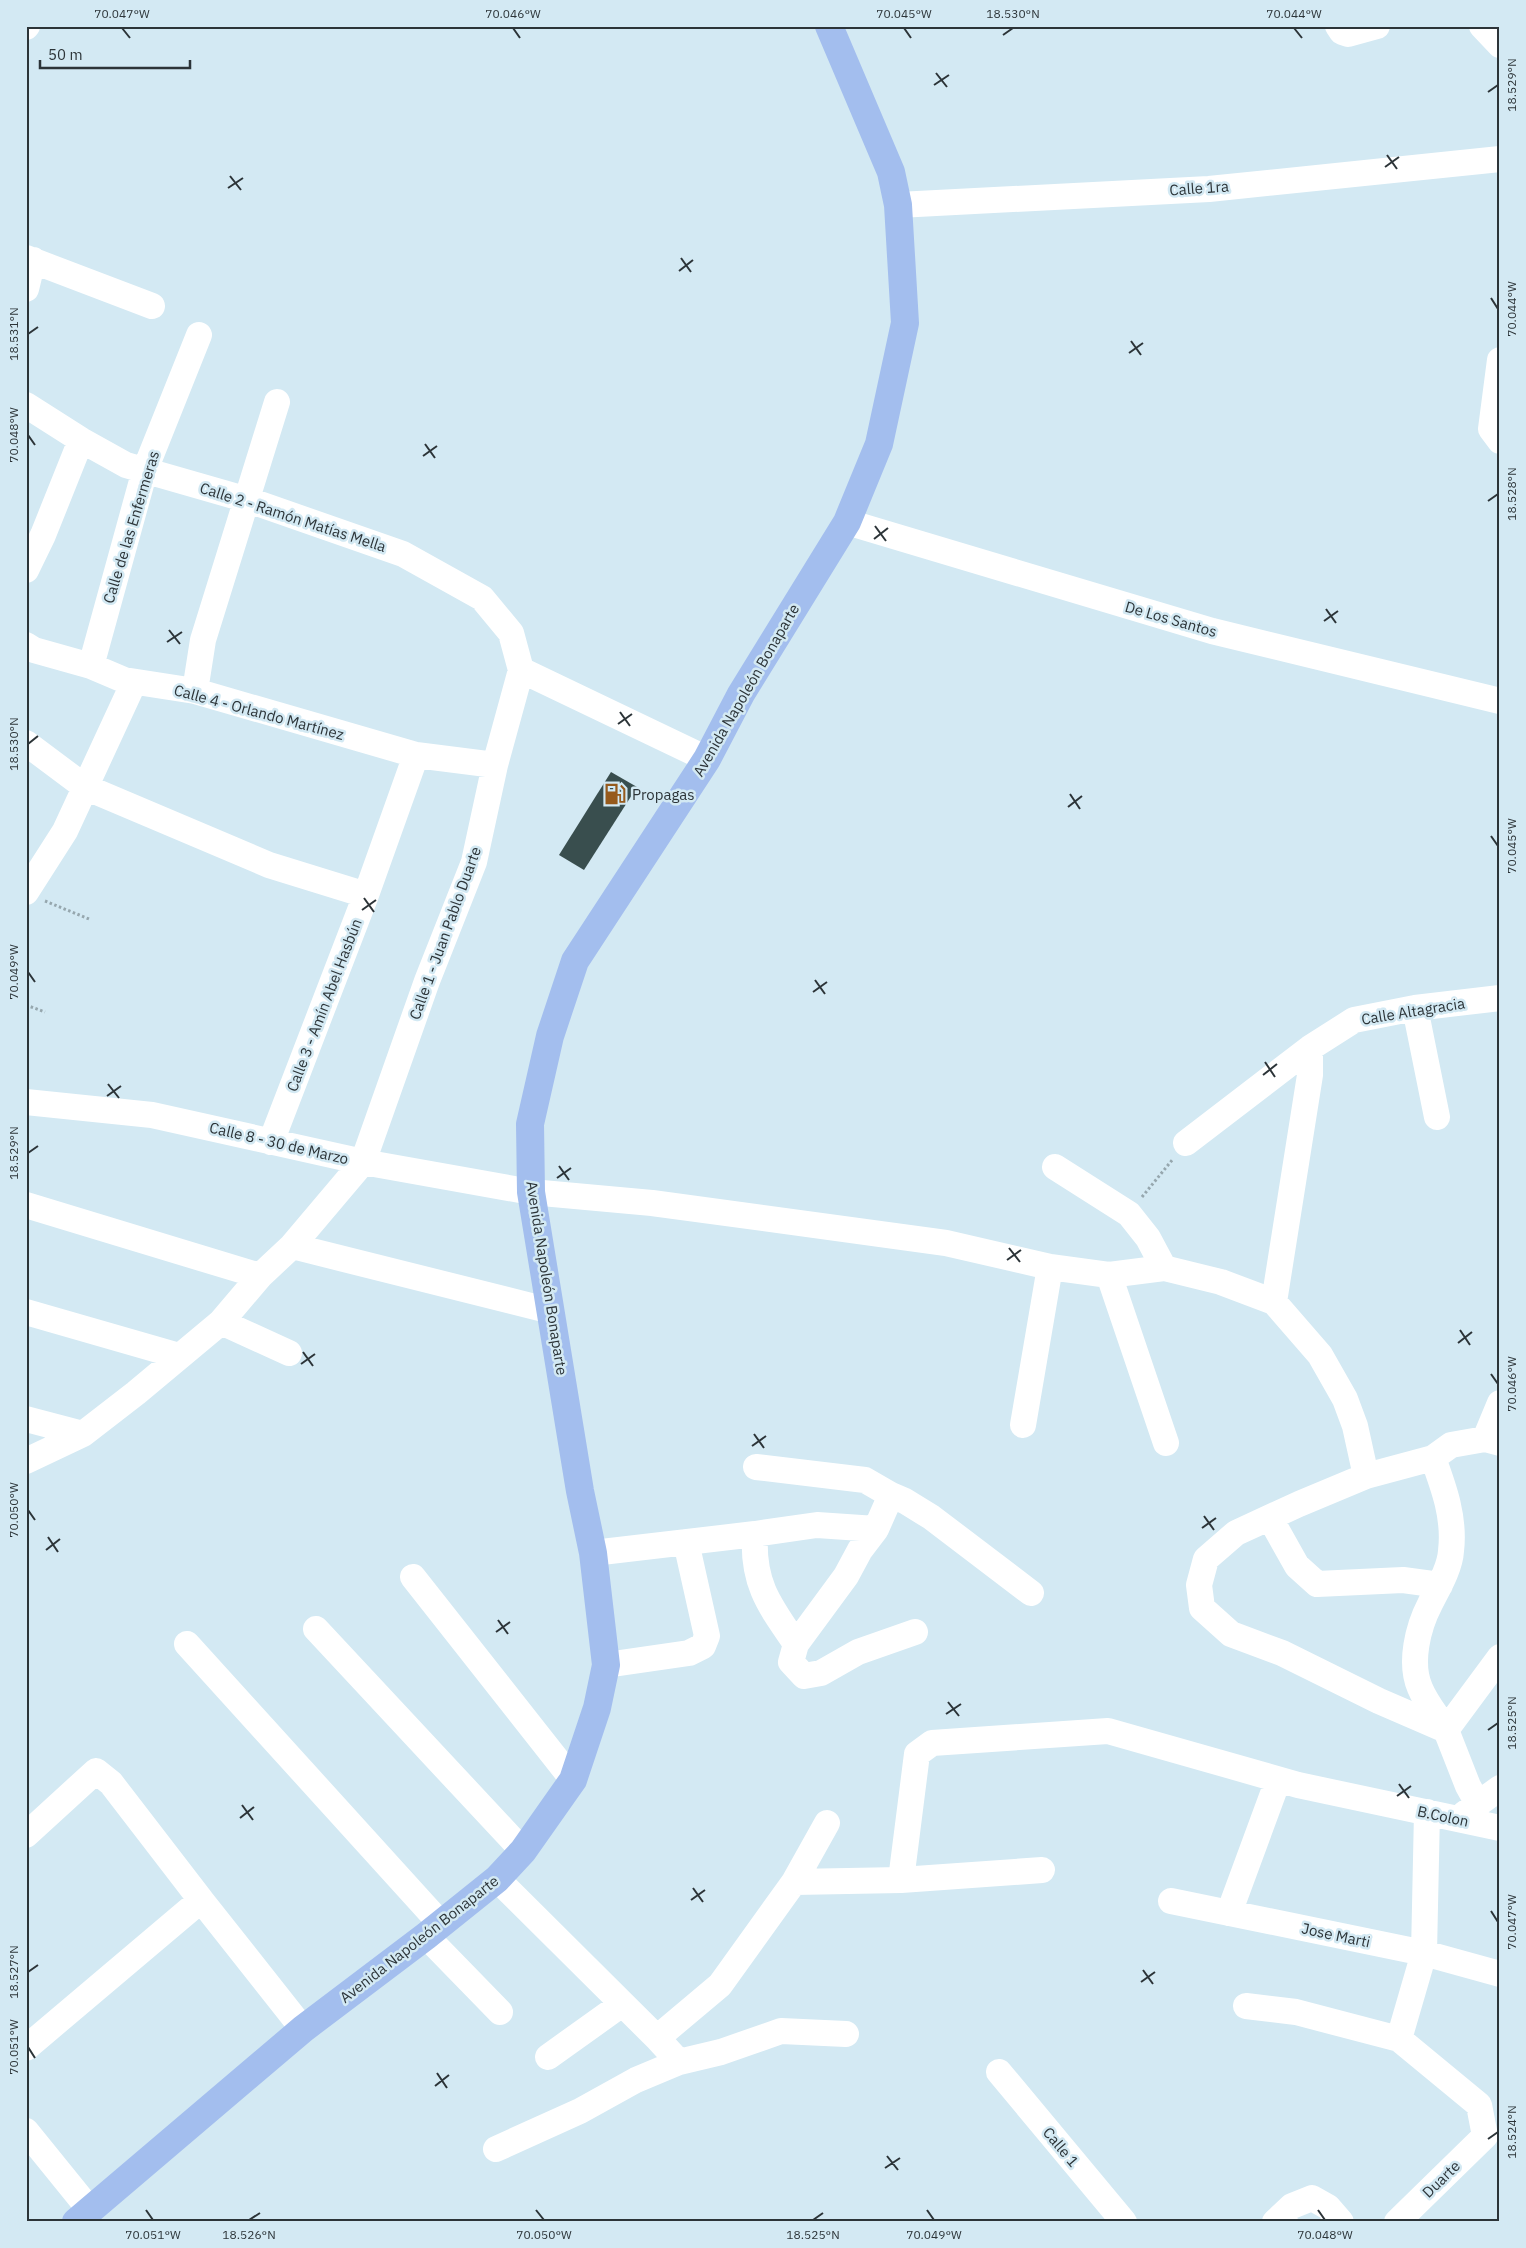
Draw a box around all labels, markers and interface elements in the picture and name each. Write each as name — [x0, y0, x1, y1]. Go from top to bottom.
text: 70.047°W — [94, 6, 150, 21]
text: 70.046°W — [485, 6, 541, 21]
text: 70.045°W — [876, 6, 932, 21]
text: 18.530°N — [986, 6, 1040, 21]
text: 70.044°W — [1266, 6, 1322, 21]
scale bar — [40, 38, 190, 70]
text: 50 m — [48, 45, 83, 64]
text: 18.529°N — [1504, 58, 1519, 112]
street label: Calle 1ra — [1169, 176, 1229, 200]
text: 70.044°W — [1504, 281, 1519, 337]
text: 18.531°N — [6, 307, 21, 361]
text: 70.048°W — [6, 407, 21, 463]
street label: Calle de las Enfermeras — [99, 448, 163, 606]
text: 18.528°N — [1504, 467, 1519, 521]
street label: Calle 2 - Ramón Matías Mella — [197, 478, 389, 556]
street label: De Los Santos — [1123, 597, 1219, 641]
street label: Avenida Napoleón Bonaparte — [689, 600, 803, 780]
street label: Calle 4 - Orlando Martínez — [172, 680, 346, 744]
text: 18.530°N — [6, 717, 21, 771]
fuel station icon: Propagas — [602, 781, 628, 807]
place label: Propagas — [632, 785, 695, 804]
text: 70.045°W — [1504, 818, 1519, 874]
street label: Calle 1 - Juan Pablo Duarte — [405, 844, 485, 1022]
street label: Calle 3 - Amín Abel Hasbún — [282, 916, 366, 1094]
text: 70.049°W — [6, 944, 21, 1000]
street label: Calle Altagracia — [1360, 993, 1466, 1029]
street label: Calle 8 - 30 de Marzo — [208, 1118, 350, 1168]
text: 18.529°N — [6, 1126, 21, 1180]
street label: Avenida Napoleón Bonaparte — [522, 1180, 572, 1376]
text: 70.046°W — [1504, 1356, 1519, 1412]
text: 70.050°W — [6, 1482, 21, 1538]
text: 18.525°N — [1504, 1696, 1519, 1750]
street label: B.Colon — [1416, 1801, 1470, 1831]
street label: Avenida Napoleón Bonaparte — [336, 1871, 502, 2007]
text: 70.047°W — [1504, 1894, 1519, 1950]
street label: Jose Marti — [1300, 1918, 1372, 1952]
text: 18.527°N — [6, 1945, 21, 1999]
text: 70.051°W — [6, 2019, 21, 2075]
text: 18.524°N — [1504, 2105, 1519, 2159]
street label: Calle 1 — [1039, 2123, 1083, 2171]
street label: Duarte — [1418, 2156, 1464, 2202]
text: 70.051°W — [125, 2227, 181, 2242]
text: 18.526°N — [222, 2227, 276, 2242]
text: 70.050°W — [516, 2227, 572, 2242]
text: 18.525°N — [786, 2227, 840, 2242]
text: 70.049°W — [906, 2227, 962, 2242]
text: 70.048°W — [1297, 2227, 1353, 2242]

